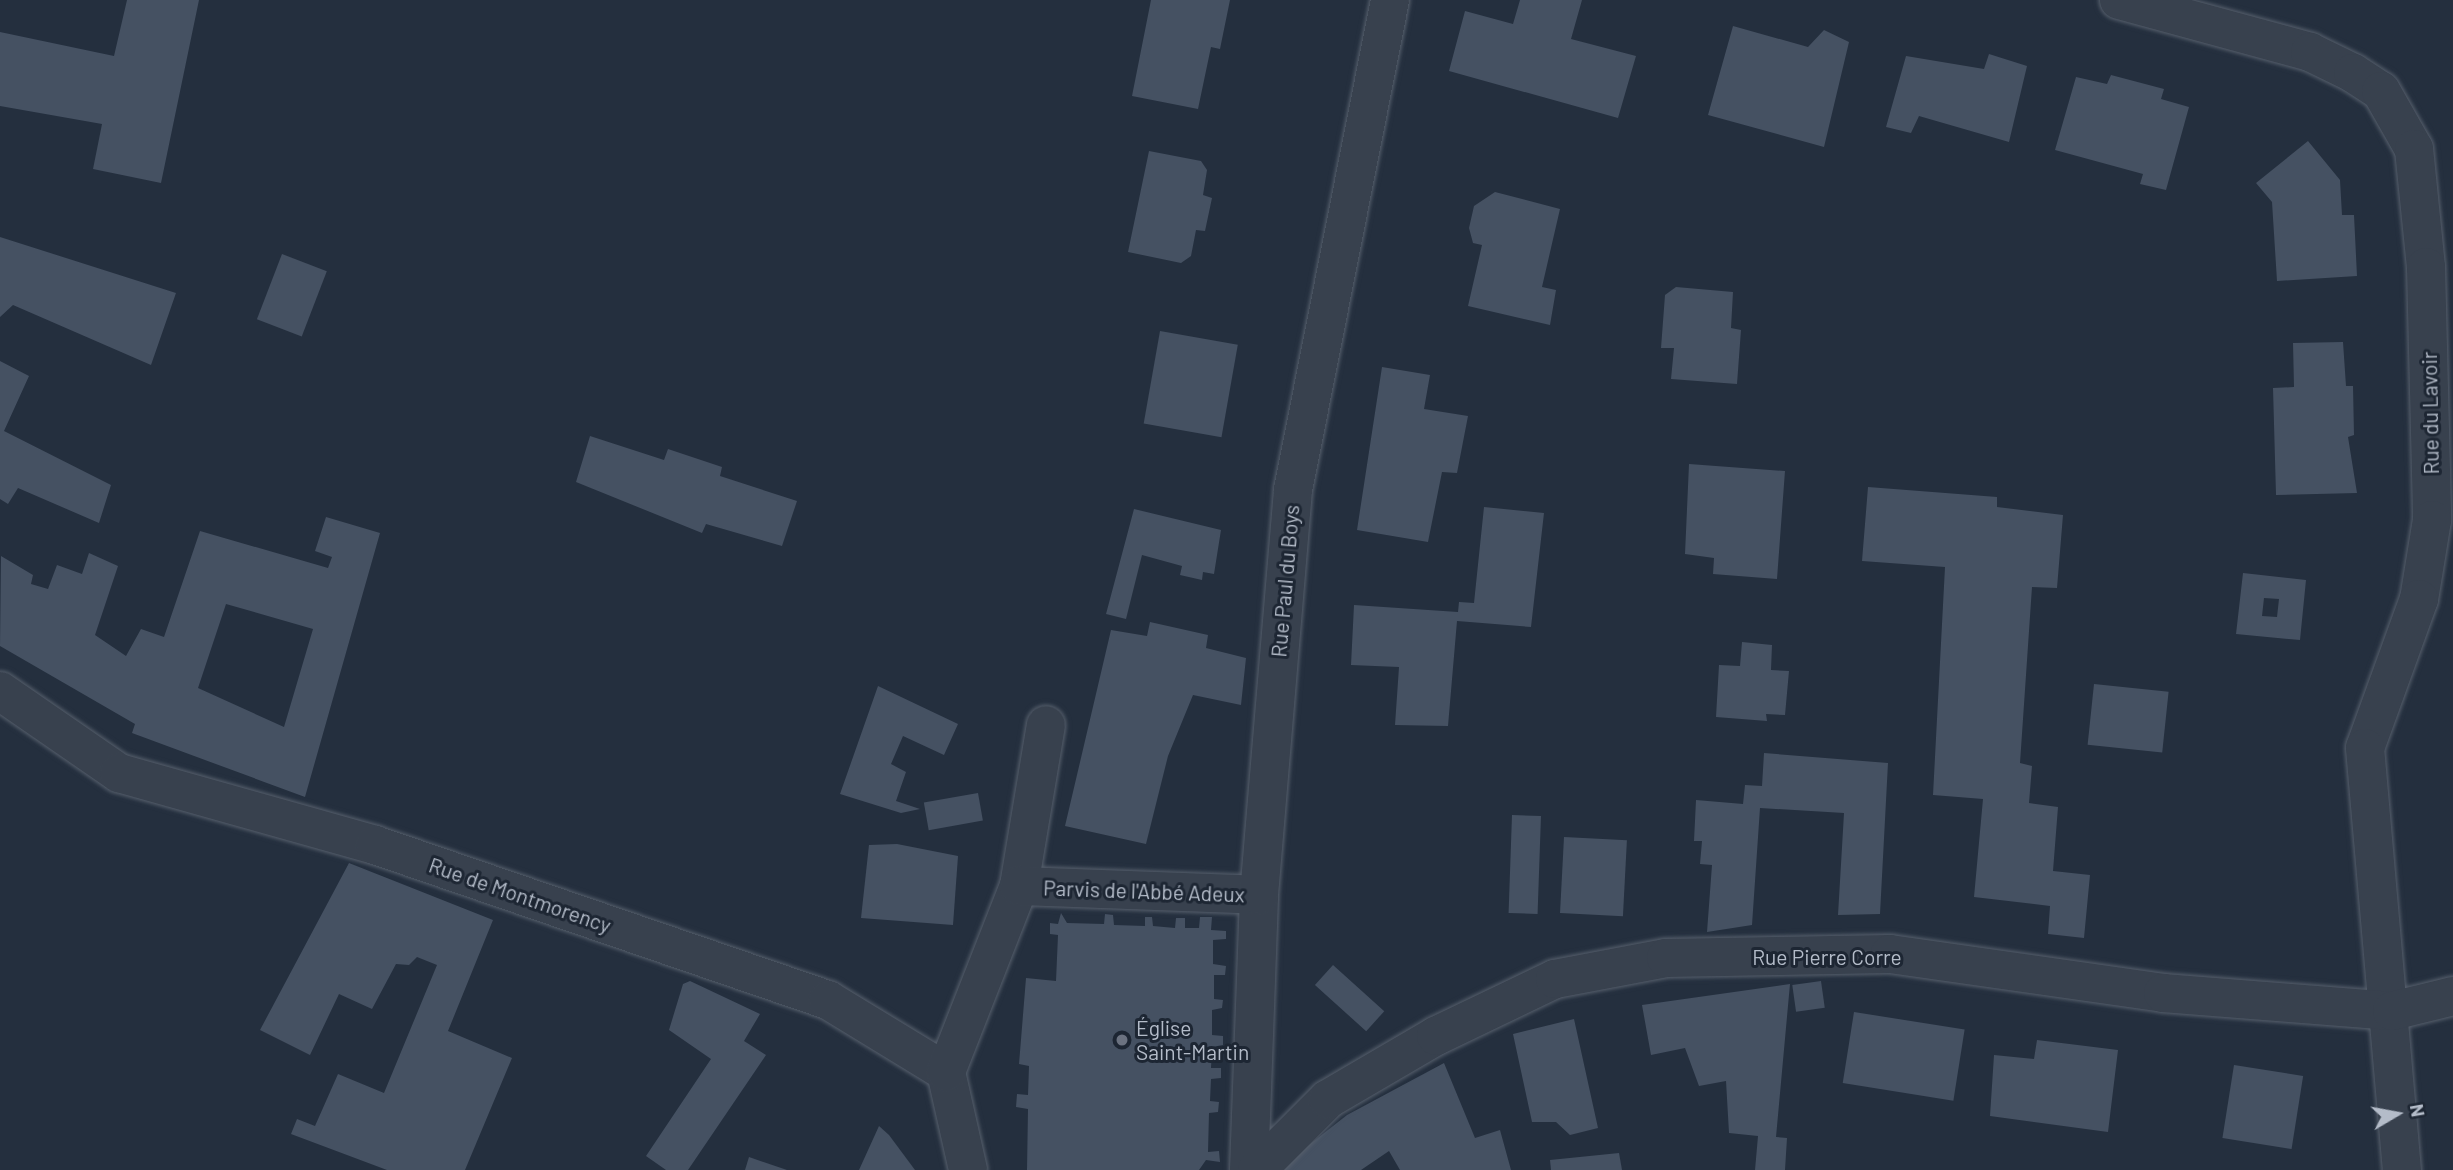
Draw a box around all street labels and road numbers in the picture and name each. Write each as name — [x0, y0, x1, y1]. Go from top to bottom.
street label: Rue du Lavoir — [2416, 351, 2444, 475]
street label: Rue Paul du Boys — [1266, 504, 1304, 658]
street label: Rue de Montmorency — [426, 852, 614, 938]
street label: Parvis de l'Abbé Adeux — [1043, 875, 1245, 907]
street label: Rue Pierre Corre — [1752, 944, 1902, 970]

